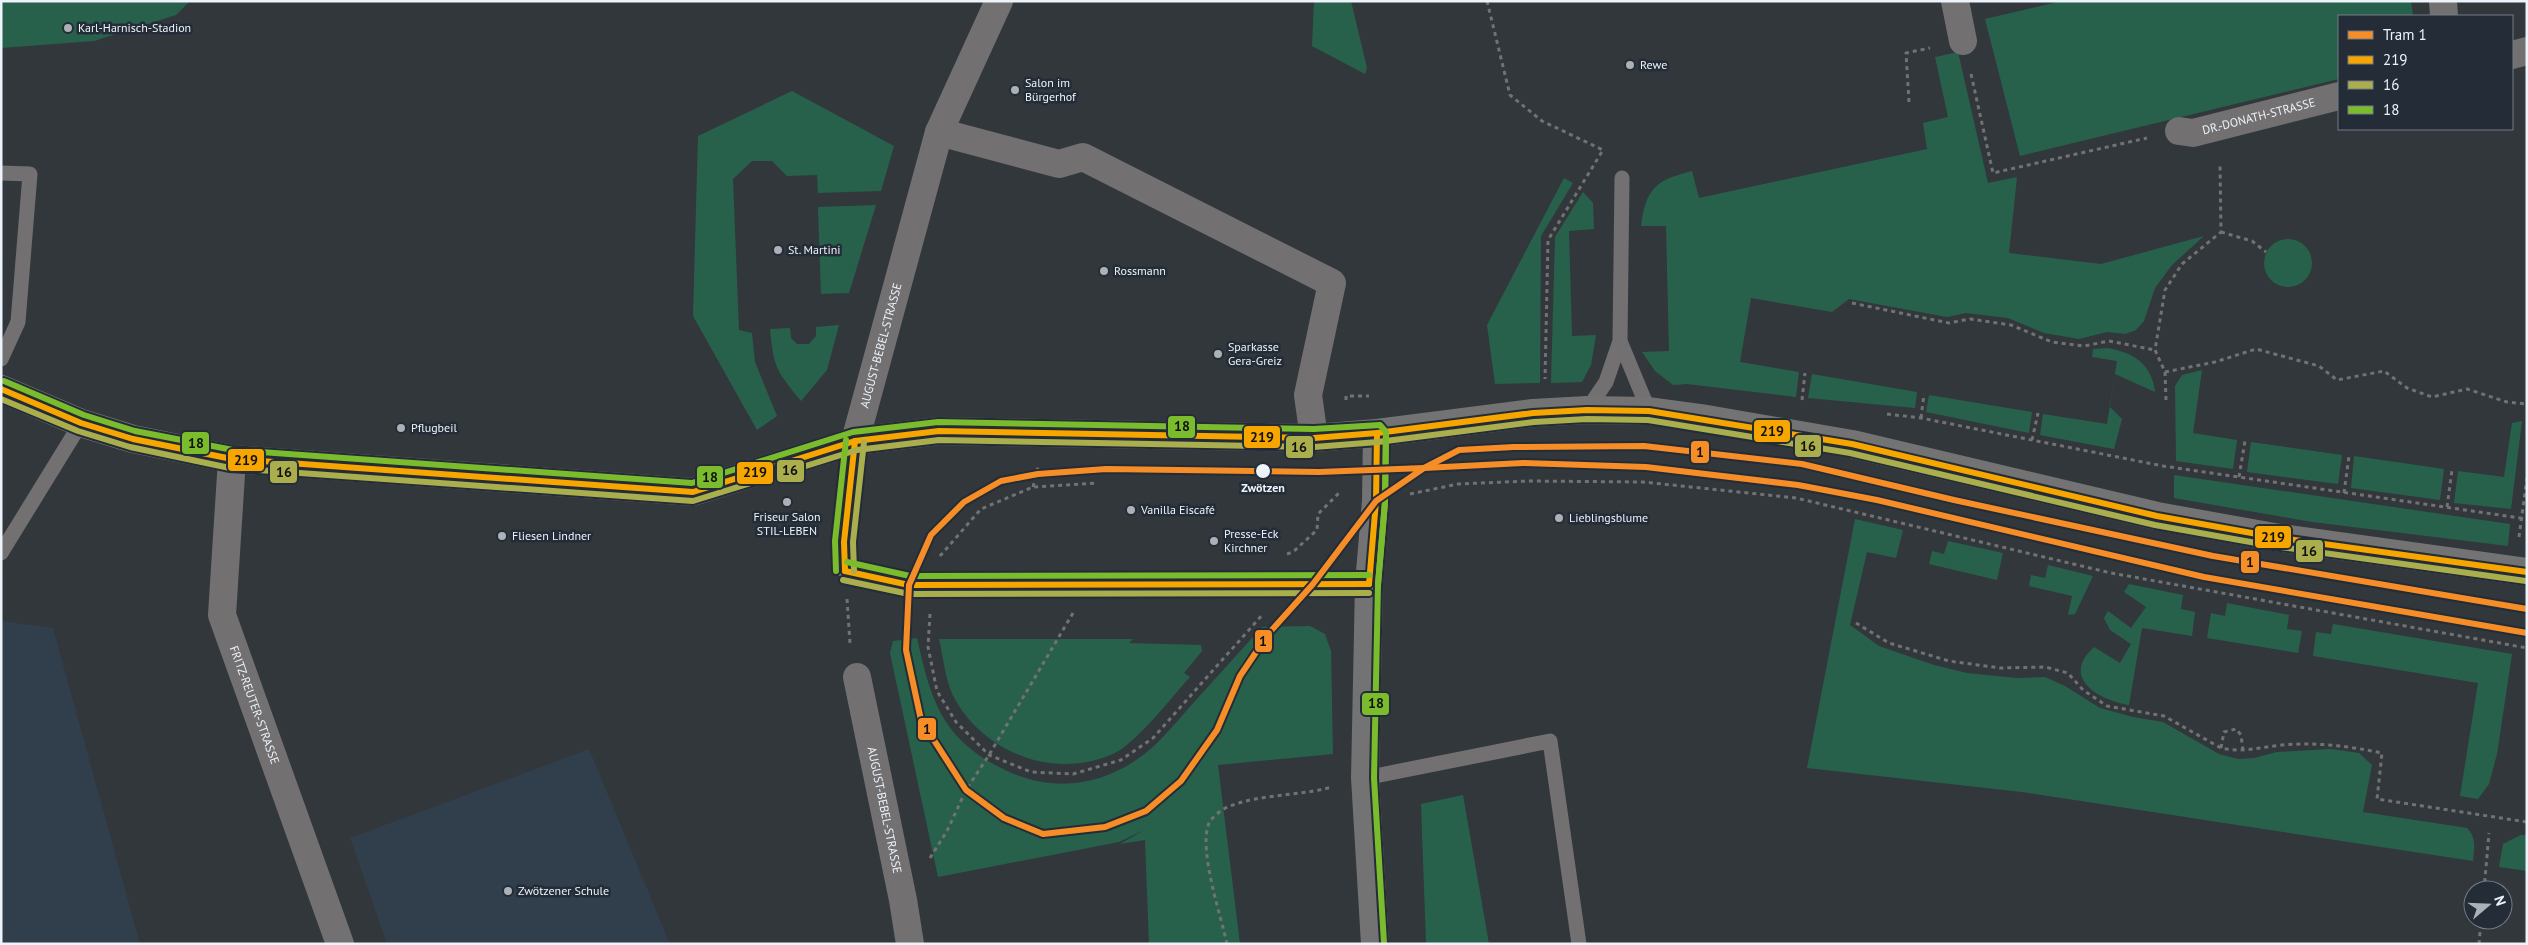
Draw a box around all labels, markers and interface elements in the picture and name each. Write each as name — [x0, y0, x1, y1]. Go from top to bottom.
legend — [2338, 15, 2513, 130]
place label: Karl-Harnisch-Stadion — [78, 20, 191, 35]
marker: Karl-Harnisch-Stadion — [62, 22, 74, 34]
text: Tram 1 — [2383, 25, 2427, 44]
text: 219 — [2383, 50, 2408, 69]
place label: Rewe — [1640, 57, 1667, 72]
marker: Rewe — [1624, 59, 1636, 71]
place label: Salon im Bürgerhof — [1025, 75, 1077, 104]
text: 16 — [2383, 75, 2399, 94]
marker: Salon im Bürgerhof — [1009, 84, 1021, 96]
street label: DR.-DONATH-STRASSE — [2201, 94, 2317, 137]
text: 18 — [2383, 100, 2399, 119]
place label: St. Martini — [788, 242, 840, 257]
marker: St. Martini — [772, 244, 784, 256]
place label: Rossmann — [1114, 263, 1166, 278]
marker: Rossmann — [1098, 265, 1110, 277]
street label: AUGUST-BEBEL-STRASSE — [856, 281, 905, 410]
place label: Sparkasse Gera-Greiz — [1228, 339, 1282, 368]
marker: Sparkasse Gera-Greiz — [1212, 348, 1224, 360]
line badge: 18 — [1167, 415, 1196, 439]
text: 18 — [1174, 417, 1190, 435]
line badge: 219 — [1753, 419, 1791, 443]
place label: Pflugbeil — [411, 420, 457, 435]
marker: Pflugbeil — [395, 422, 407, 434]
text: 219 — [1760, 422, 1784, 440]
line badge: 219 — [1243, 425, 1281, 449]
text: 219 — [1250, 428, 1274, 446]
line badge: 18 — [181, 431, 210, 455]
text: 18 — [188, 434, 204, 452]
line badge: 16 — [1794, 434, 1822, 458]
line badge: 16 — [1285, 435, 1314, 459]
text: 16 — [1800, 437, 1816, 455]
text: 16 — [1291, 438, 1307, 456]
line badge: 1 — [1690, 440, 1710, 464]
text: 1 — [1696, 443, 1704, 461]
line badge: 219 — [227, 448, 265, 472]
text: 219 — [234, 451, 258, 469]
line badge: 16 — [776, 459, 805, 483]
line badge: 16 — [269, 460, 298, 484]
line badge: 219 — [736, 461, 774, 485]
text: 16 — [782, 461, 798, 479]
marker: Zwötzen — [1254, 462, 1272, 480]
text: 16 — [276, 463, 292, 481]
text: 219 — [743, 463, 767, 481]
line badge: 18 — [696, 465, 724, 489]
text: 18 — [702, 468, 718, 486]
place label: Zwötzen — [1241, 480, 1285, 495]
marker: Friseur Salon STIL-LEBEN — [781, 496, 793, 508]
place label: Vanilla Eiscafé — [1140, 502, 1215, 517]
marker: Vanilla Eiscafé — [1125, 504, 1137, 516]
place label: Friseur Salon STIL-LEBEN — [753, 509, 821, 538]
place label: Lieblingsblume — [1569, 510, 1648, 525]
marker: Lieblingsblume — [1553, 512, 1565, 524]
line badge: 219 — [2254, 525, 2292, 549]
place label: Presse-Eck Kirchner — [1224, 526, 1279, 555]
place label: Fliesen Lindner — [512, 528, 591, 543]
text: 219 — [2261, 528, 2285, 546]
marker: Fliesen Lindner — [496, 530, 508, 542]
marker: Presse-Eck Kirchner — [1208, 535, 1220, 547]
line badge: 16 — [2295, 539, 2324, 563]
text: 16 — [2301, 542, 2317, 560]
line badge: 1 — [2240, 550, 2260, 574]
text: 1 — [2246, 553, 2254, 571]
line badge: 1 — [1254, 629, 1273, 653]
text: 1 — [1259, 632, 1267, 650]
street label: FRITZ-REUTER-STRASSE — [227, 644, 283, 766]
line badge: 18 — [1361, 692, 1390, 716]
text: 18 — [1368, 694, 1384, 712]
line badge: 1 — [917, 717, 937, 741]
text: 1 — [923, 720, 931, 738]
street label: AUGUST-BEBEL-STRASSE — [865, 745, 905, 875]
north arrow — [2463, 880, 2513, 930]
place label: Zwötzener Schule — [518, 883, 609, 898]
marker: Zwötzener Schule — [502, 885, 514, 897]
text: N — [2490, 893, 2510, 908]

